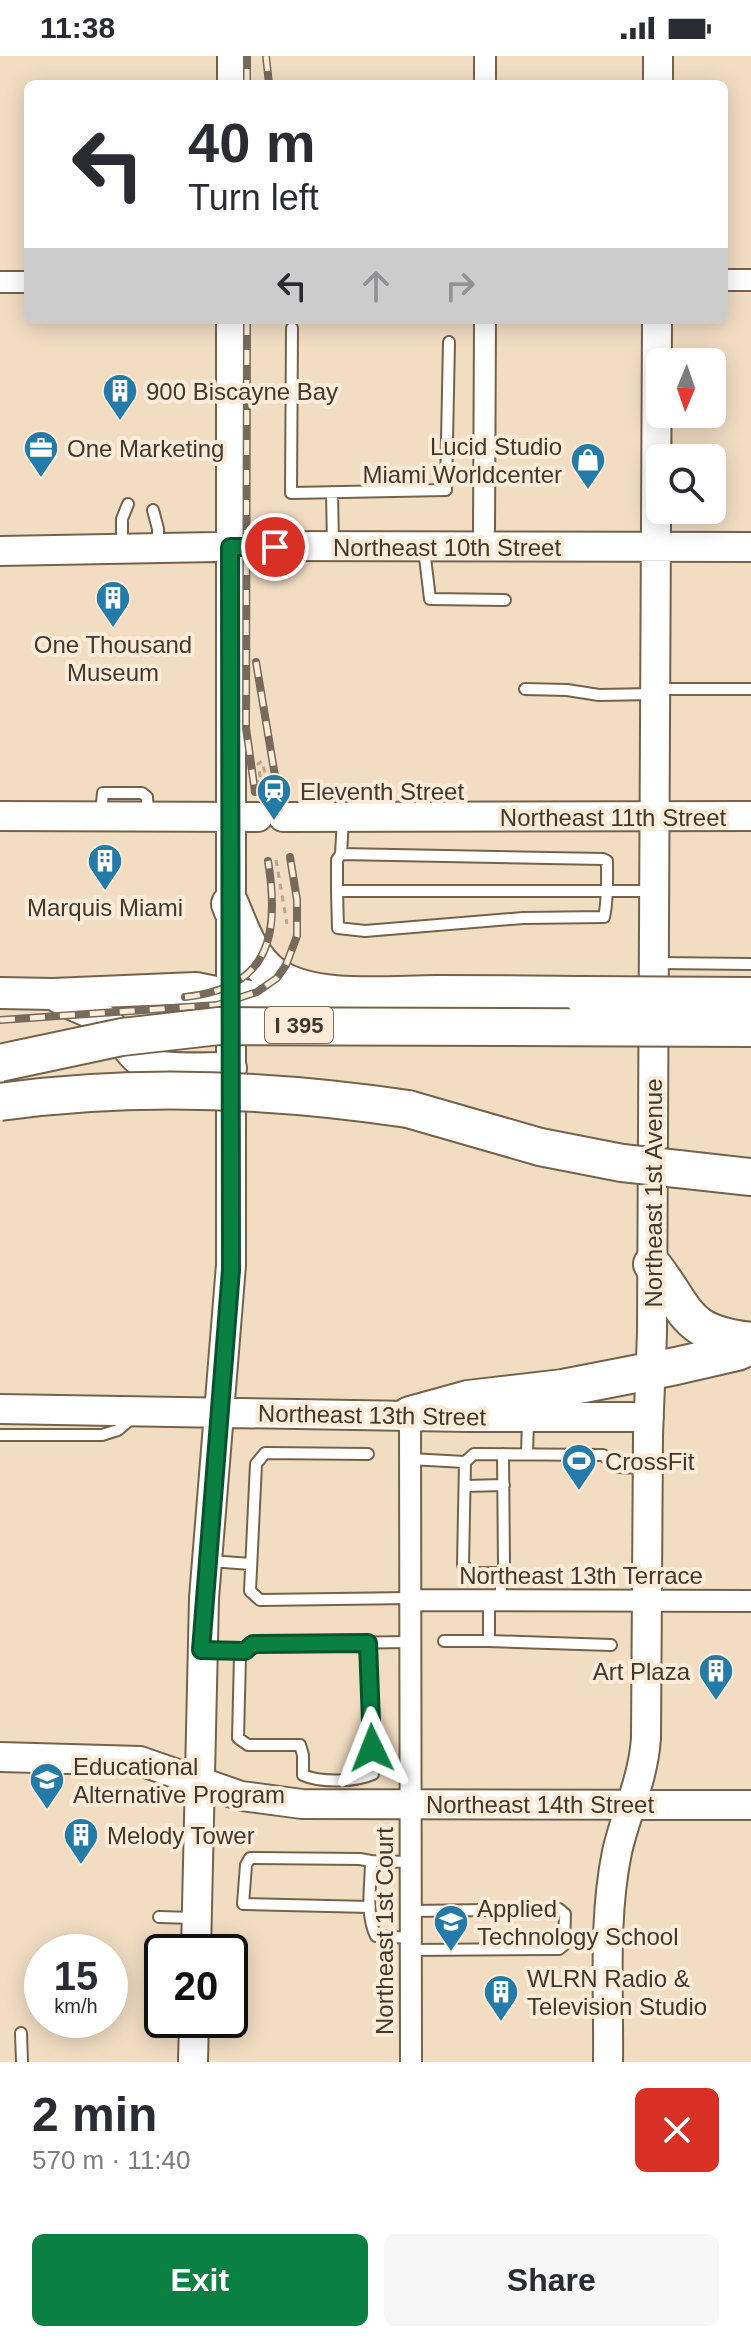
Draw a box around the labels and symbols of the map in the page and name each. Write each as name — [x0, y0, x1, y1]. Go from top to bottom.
north arrow — [646, 348, 726, 428]
building icon: 900 Biscayne Bay — [101, 372, 139, 422]
place label: 900 Biscayne Bay — [146, 378, 338, 405]
office icon: One Marketing — [22, 429, 60, 479]
place label: Lucid Studio Miami Worldcenter — [362, 433, 562, 488]
place label: One Marketing — [67, 435, 224, 462]
shop icon: Lucid Studio Miami Worldcenter — [569, 441, 607, 491]
pin — [241, 513, 309, 581]
street label: Northeast 10th Street — [333, 534, 561, 561]
building icon: One Thousand Museum — [94, 579, 132, 629]
place label: One Thousand Museum — [34, 631, 192, 686]
station icon: Eleventh Street — [255, 772, 293, 822]
place label: Eleventh Street — [300, 778, 464, 805]
street label: Northeast 11th Street — [500, 804, 727, 831]
building icon: Marquis Miami — [86, 842, 124, 892]
place label: Marquis Miami — [27, 894, 183, 921]
road number: I 395 — [265, 1007, 333, 1043]
street label: Northeast 1st Avenue — [640, 1078, 667, 1308]
street label: Northeast 13th Street — [258, 1400, 487, 1430]
sports icon: CrossFit — [560, 1442, 598, 1492]
place label: CrossFit — [605, 1448, 695, 1475]
street label: Northeast 13th Terrace — [459, 1562, 703, 1589]
building icon: Art Plaza — [697, 1652, 735, 1702]
place label: Art Plaza — [593, 1658, 691, 1685]
position arrow — [330, 1706, 414, 1790]
place label: Educational Alternative Program — [73, 1753, 285, 1808]
school or university icon: Educational Alternative Program — [28, 1761, 66, 1811]
street label: Northeast 14th Street — [426, 1791, 654, 1818]
building icon: Melody Tower — [62, 1816, 100, 1866]
place label: Melody Tower — [107, 1822, 255, 1849]
street label: Northeast 1st Court — [371, 1827, 398, 2035]
place label: Applied Technology School — [477, 1895, 678, 1950]
school or university icon: Applied Technology School — [432, 1903, 470, 1953]
speed limit sign: 20 — [144, 1934, 248, 2038]
place label: WLRN Radio & Television Studio — [527, 1965, 707, 2020]
building icon: WLRN Radio & Television Studio — [482, 1973, 520, 2023]

